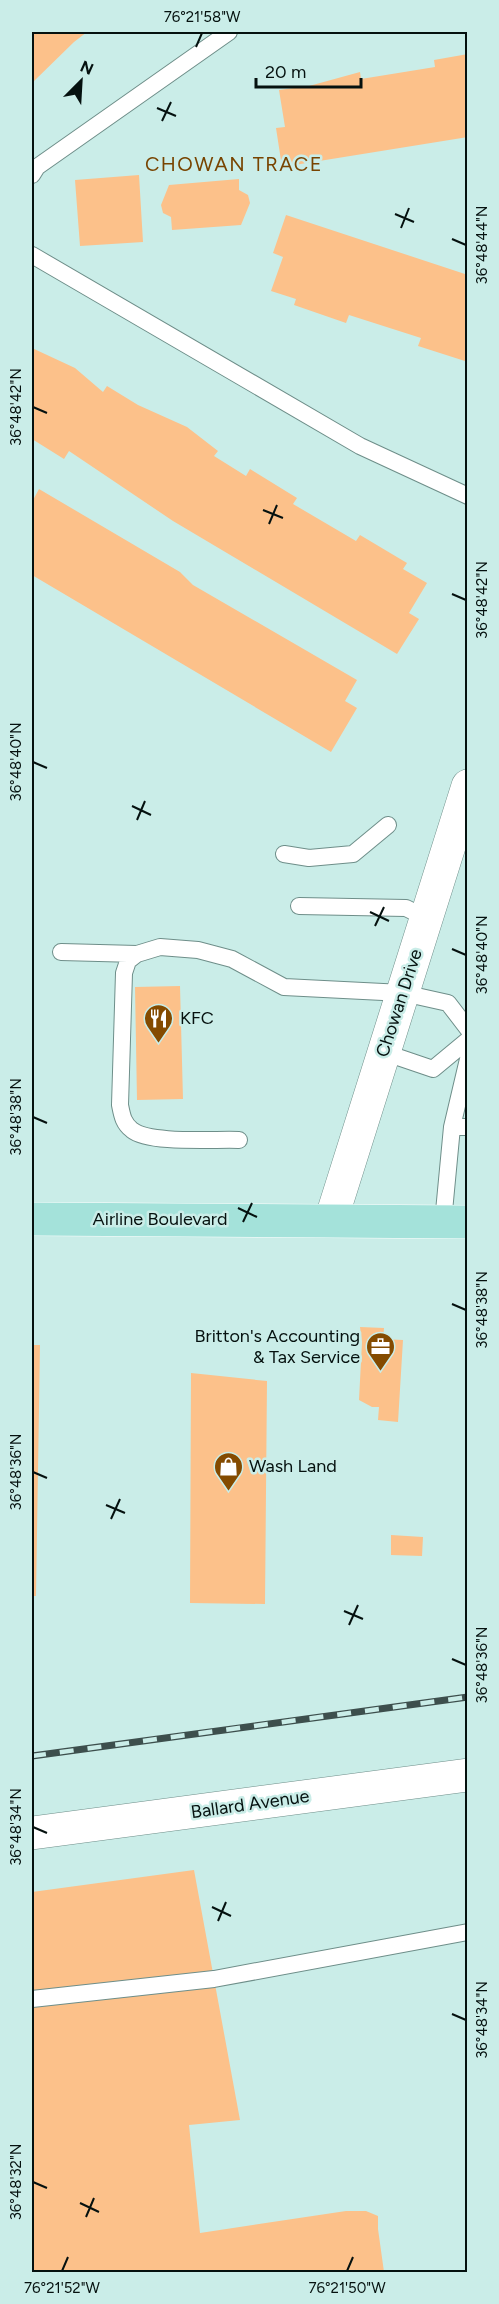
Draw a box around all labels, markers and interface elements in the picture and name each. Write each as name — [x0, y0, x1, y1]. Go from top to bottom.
text: 76°21'58"W — [164, 8, 241, 26]
north arrow — [51, 51, 111, 111]
scale bar — [256, 51, 361, 89]
text: N — [77, 57, 96, 79]
text: 20 m — [265, 61, 306, 83]
district label: CHOWAN TRACE — [145, 152, 323, 176]
text: 36°48'44"N — [473, 206, 491, 284]
text: 36°48'42"N — [7, 368, 25, 446]
text: 36°48'42"N — [473, 561, 491, 639]
text: 36°48'40"N — [7, 722, 25, 802]
text: 36°48'40"N — [473, 915, 491, 995]
street label: Chowan Drive — [371, 946, 427, 1060]
restaurant icon: KFC — [143, 1002, 175, 1044]
place label: KFC — [180, 1007, 214, 1029]
text: 36°48'38"N — [7, 1078, 25, 1156]
street label: Airline Boulevard — [93, 1208, 227, 1230]
text: 36°48'38"N — [473, 1271, 491, 1349]
place label: Britton's Accounting & Tax Service — [195, 1325, 360, 1368]
office icon: Britton's Accounting & Tax Service — [365, 1330, 397, 1372]
text: 36°48'36"N — [7, 1434, 25, 1510]
shop icon: Wash Land — [212, 1450, 244, 1492]
place label: Wash Land — [249, 1455, 337, 1477]
text: 36°48'36"N — [473, 1627, 491, 1703]
street label: Ballard Avenue — [189, 1785, 311, 1823]
text: 36°48'34"N — [7, 1788, 25, 1866]
text: 36°48'34"N — [473, 1981, 491, 2059]
text: 36°48'32"N — [7, 2144, 25, 2220]
text: 76°21'52"W — [24, 2279, 101, 2297]
text: 76°21'50"W — [308, 2279, 386, 2297]

